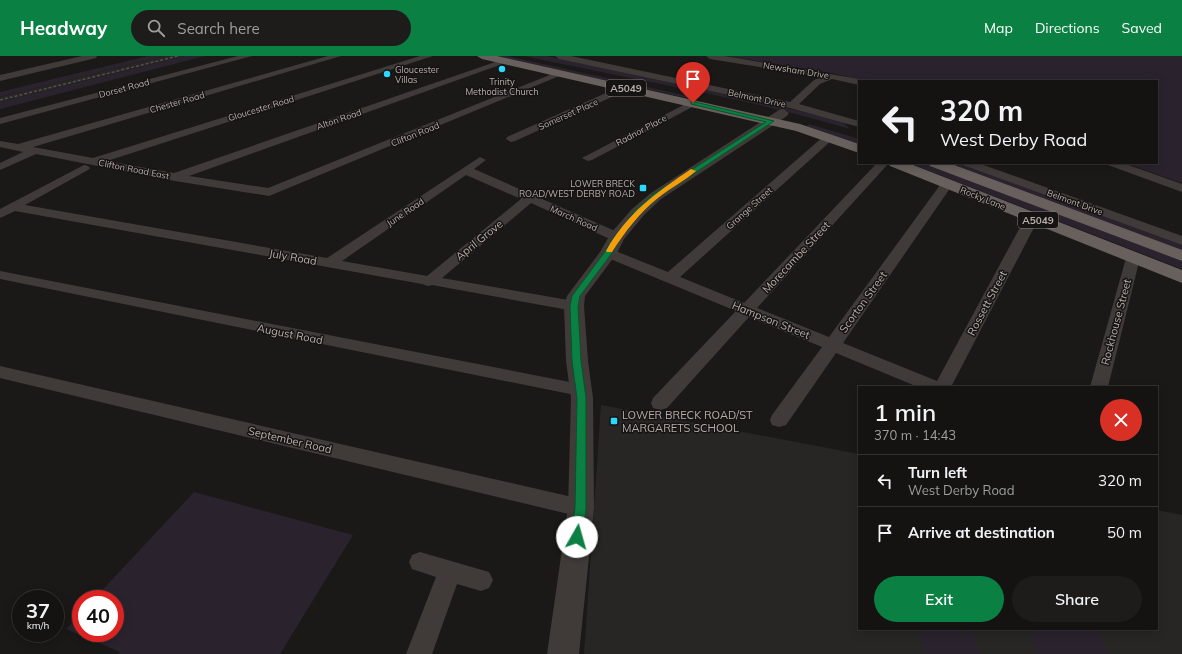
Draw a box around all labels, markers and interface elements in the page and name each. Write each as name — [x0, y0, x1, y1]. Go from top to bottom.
search box — [131, 10, 411, 46]
text: Headway — [20, 16, 107, 40]
icon: search — [145, 17, 167, 39]
text: Search here — [177, 19, 260, 38]
text: Map — [984, 19, 1013, 37]
text: Directions — [1035, 19, 1100, 37]
text: Saved — [1122, 19, 1162, 37]
street label: Newsham Drive — [762, 59, 830, 81]
pin — [676, 62, 710, 103]
place label: Gloucester Villas — [395, 64, 440, 85]
marker: Trinity Methodist Church — [497, 64, 507, 74]
icon: arrive — [682, 68, 704, 90]
marker: Gloucester Villas — [382, 69, 392, 79]
street label: Dorset Road — [97, 76, 151, 100]
place label: Trinity Methodist Church — [465, 76, 539, 97]
road number: A5049 — [606, 80, 646, 96]
street label: Belmont Drive — [727, 87, 787, 110]
street label: Chester Road — [148, 89, 206, 115]
street label: Gloucester Road — [227, 93, 295, 123]
text: 320 m — [940, 93, 1023, 128]
street label: Somerset Place — [536, 96, 600, 132]
icon: left — [874, 96, 926, 148]
street label: Alton Road — [315, 106, 363, 132]
street label: Radnor Place — [614, 112, 668, 148]
street label: Clifton Road — [389, 119, 441, 149]
text: West Derby Road — [940, 128, 1087, 151]
street label: Clifton Road East — [98, 157, 170, 181]
place label: LOWER BRECK ROAD/WEST DERBY ROAD — [519, 178, 635, 199]
marker: LOWER BRECK ROAD/WEST DERBY ROAD — [638, 183, 648, 193]
street label: Grange Street — [724, 184, 774, 232]
street label: Rocky Lane — [958, 184, 1007, 213]
street label: Belmont Drive — [1046, 187, 1105, 217]
street label: June Road — [384, 195, 426, 229]
street label: March Road — [549, 203, 599, 233]
road number: A5049 — [1018, 212, 1058, 228]
street label: April Grove — [453, 217, 505, 263]
street label: Morecambe Street — [759, 218, 833, 296]
street label: July Road — [268, 246, 318, 268]
street label: Scorton Street — [836, 268, 890, 335]
street label: Rossett Street — [964, 268, 1010, 338]
street label: Rockhouse Street — [1098, 277, 1134, 367]
street label: Hampson Street — [730, 298, 812, 342]
street label: August Road — [256, 321, 324, 347]
text: 1 min — [874, 397, 936, 427]
button: close — [1100, 399, 1142, 441]
place label: LOWER BRECK ROAD/ST MARGARETS SCHOOL — [622, 408, 753, 435]
marker: LOWER BRECK ROAD/ST MARGARETS SCHOOL — [609, 416, 619, 426]
street label: September Road — [247, 424, 333, 456]
text: 370 m · 14:43 — [874, 427, 956, 443]
text: Turn left — [908, 463, 967, 482]
icon: left — [874, 470, 896, 492]
text: 320 m — [1098, 471, 1142, 490]
text: West Derby Road — [908, 482, 1014, 498]
position arrow — [556, 516, 598, 558]
icon: arrive — [874, 522, 896, 544]
text: Arrive at destination — [908, 523, 1055, 542]
text: 50 m — [1107, 523, 1142, 542]
button: Exit — [874, 576, 1004, 622]
button: Share — [1012, 576, 1142, 622]
speed limit sign: 40 — [72, 590, 124, 642]
text: 37 — [26, 598, 50, 623]
text: km/h — [27, 619, 49, 632]

